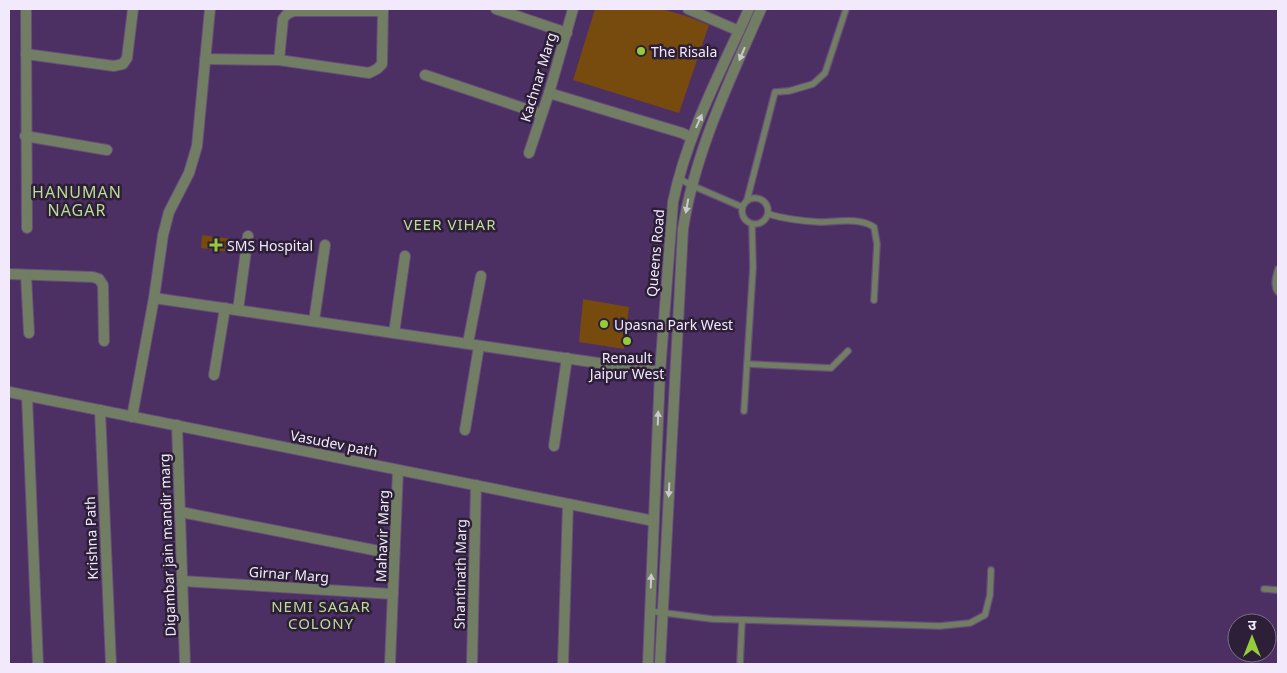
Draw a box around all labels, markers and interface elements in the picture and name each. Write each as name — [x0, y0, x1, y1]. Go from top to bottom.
street label: Kachnar Marg — [515, 30, 561, 124]
place label: The Risala — [651, 42, 717, 61]
marker: The Risala — [635, 45, 647, 57]
one-way arrow — [737, 46, 745, 61]
one-way arrow — [694, 113, 703, 128]
district label: HANUMAN NAGAR — [32, 181, 122, 221]
one-way arrow — [682, 198, 690, 214]
street label: Queens Road — [642, 208, 668, 298]
district label: VEER VIHAR — [403, 214, 497, 234]
place label: SMS Hospital — [227, 236, 313, 255]
marker: SMS Hospital — [209, 238, 223, 252]
place label: Upasna Park West — [614, 315, 733, 334]
marker: Upasna Park West — [598, 318, 610, 330]
marker: Renault Jaipur West — [621, 335, 633, 347]
place label: Renault Jaipur West — [588, 348, 664, 383]
one-way arrow — [654, 410, 662, 426]
street label: Vasudev path — [289, 425, 379, 461]
street label: Digambar jain mandir marg — [154, 453, 180, 637]
one-way arrow — [665, 483, 673, 499]
street label: Mahavir Marg — [371, 490, 393, 582]
street label: Krishna Path — [80, 496, 102, 580]
street label: Shantinath Marg — [450, 519, 470, 629]
street label: Girnar Marg — [248, 562, 330, 586]
one-way arrow — [648, 572, 656, 588]
district label: NEMI SAGAR COLONY — [271, 596, 371, 633]
north arrow — [1227, 613, 1277, 663]
text: उ — [1248, 615, 1257, 634]

